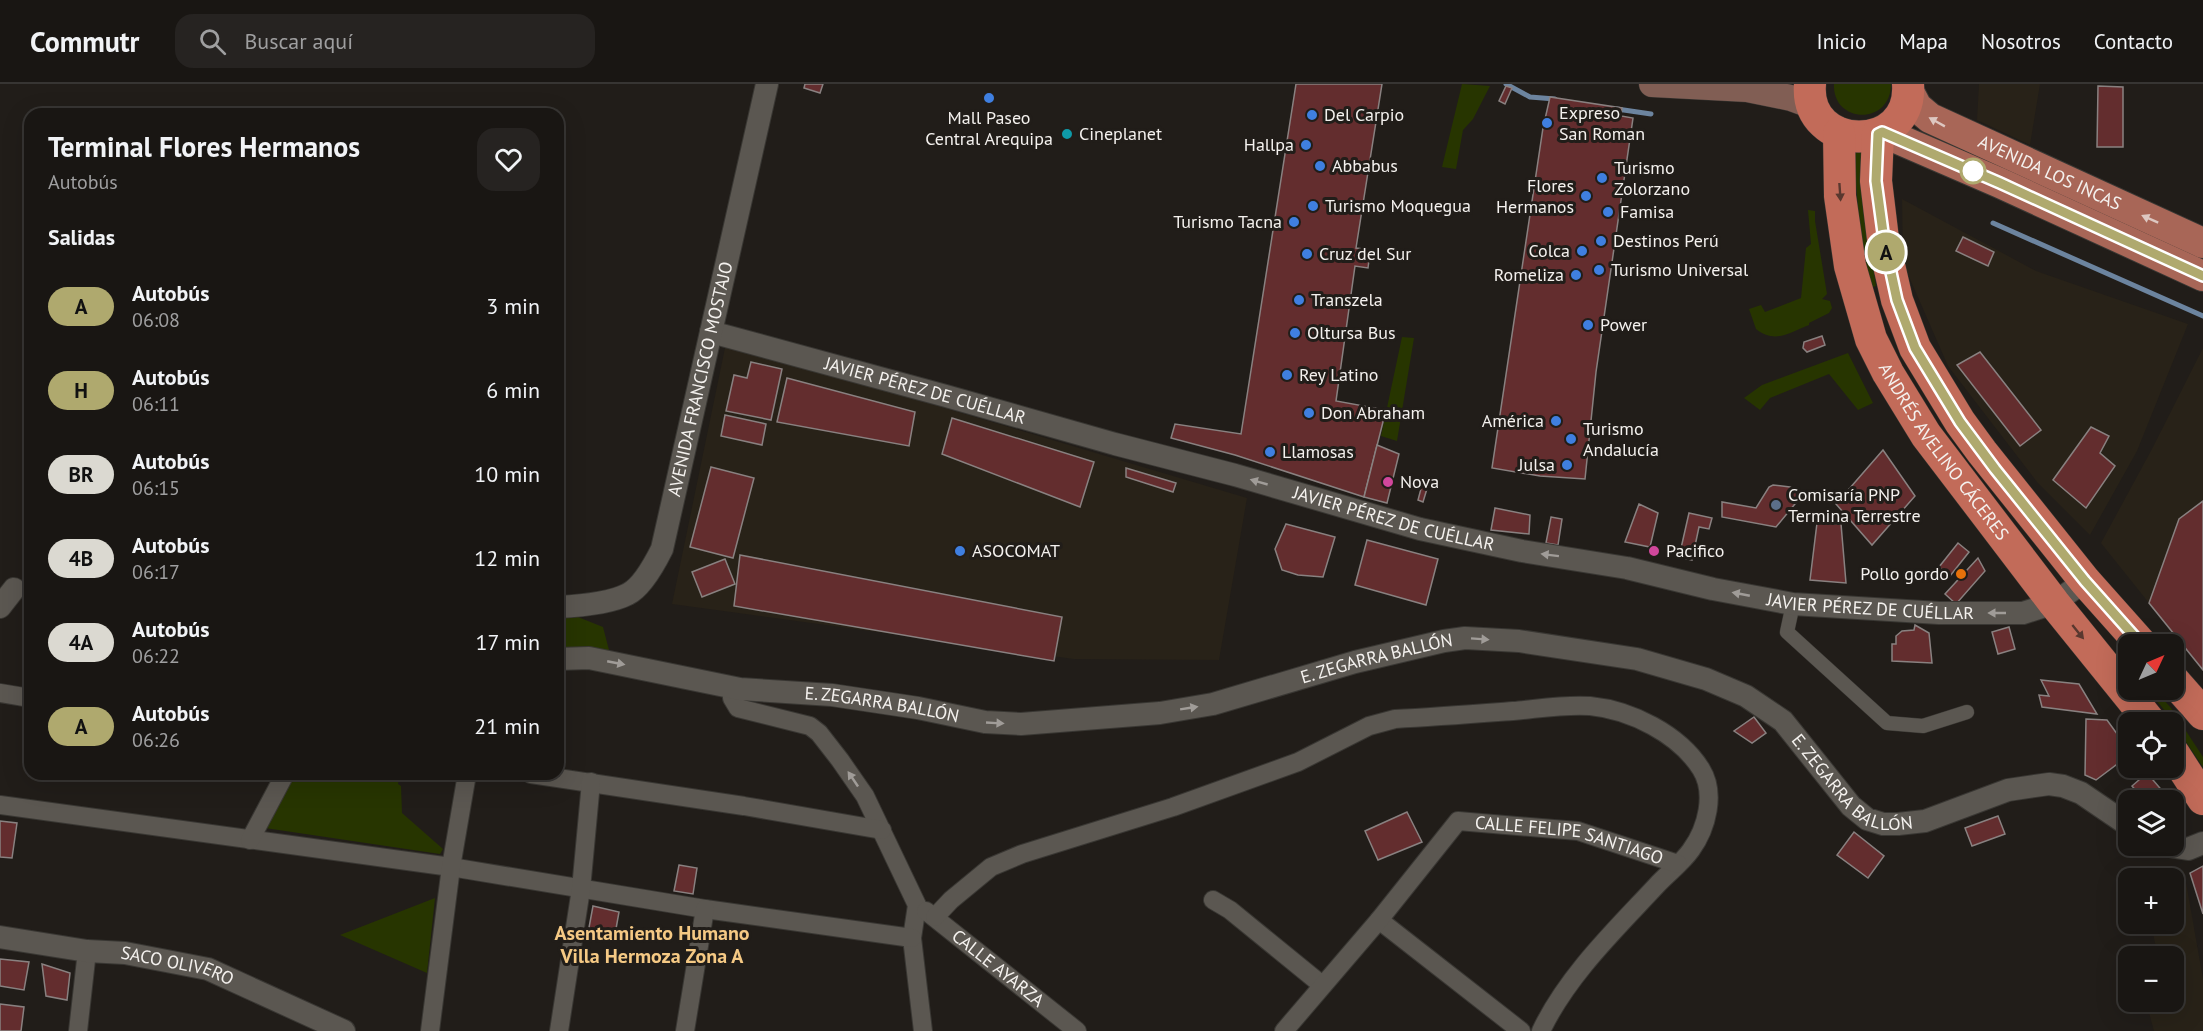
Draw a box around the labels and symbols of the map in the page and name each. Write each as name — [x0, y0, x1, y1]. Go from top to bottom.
marker: Mall Paseo Central Arequipa — [982, 91, 996, 105]
place label: Expreso San Roman — [1559, 101, 1645, 145]
place label: Del Carpio — [1324, 103, 1404, 126]
place label: Mall Paseo Central Arequipa — [925, 106, 1053, 150]
marker: Del Carpio — [1305, 108, 1319, 122]
marker: Expreso San Roman — [1540, 116, 1554, 130]
one-way arrow — [1928, 117, 1945, 127]
place label: Cineplanet — [1079, 122, 1162, 145]
marker: Cineplanet — [1060, 127, 1074, 141]
street label: AVENIDA LOS INCAS — [1975, 130, 2125, 215]
place label: Hallpa — [1244, 133, 1294, 156]
marker: Hallpa — [1299, 138, 1313, 152]
place label: Abbabus — [1332, 154, 1398, 177]
place label: Turismo Zolorzano — [1614, 156, 1690, 200]
unlabelled marker — [1960, 158, 1986, 184]
marker: Abbabus — [1313, 159, 1327, 173]
marker: Turismo Zolorzano — [1595, 171, 1609, 185]
place label: Flores Hermanos — [1496, 174, 1574, 218]
one-way arrow — [1835, 182, 1845, 201]
marker: Flores Hermanos — [1579, 189, 1593, 203]
place label: Turismo Moquegua — [1325, 194, 1471, 217]
marker: Turismo Moquegua — [1306, 199, 1320, 213]
place label: Famisa — [1620, 200, 1674, 223]
marker: Famisa — [1601, 205, 1615, 219]
place label: Turismo Tacna — [1173, 210, 1282, 233]
one-way arrow — [2140, 214, 2158, 224]
marker: Turismo Tacna — [1287, 215, 1301, 229]
place label: Destinos Perú — [1613, 229, 1719, 252]
line badge: A — [1866, 232, 1906, 272]
marker: Destinos Perú — [1594, 234, 1608, 248]
place label: Colca — [1528, 239, 1570, 262]
place label: Cruz del Sur — [1319, 242, 1411, 265]
marker: Colca — [1575, 244, 1589, 258]
marker: Cruz del Sur — [1300, 247, 1314, 261]
place label: Turismo Universal — [1611, 258, 1749, 281]
street label: AVENIDA FRANCISCO MOSTAJO — [662, 259, 738, 499]
place label: Romeliza — [1494, 263, 1564, 286]
marker: Turismo Universal — [1592, 263, 1606, 277]
marker: Romeliza — [1569, 268, 1583, 282]
place label: Transzela — [1311, 288, 1383, 311]
marker: Transzela — [1292, 293, 1306, 307]
place label: Power — [1600, 313, 1647, 336]
marker: Power — [1581, 318, 1595, 332]
place label: Oltursa Bus — [1307, 321, 1396, 344]
marker: Oltursa Bus — [1288, 326, 1302, 340]
street label: JAVIER PÉREZ DE CUÉLLAR — [821, 351, 1029, 429]
street label: ANDRÉS AVELINO CÁCERES — [1874, 359, 2014, 545]
place label: Rey Latino — [1299, 363, 1378, 386]
marker: Rey Latino — [1280, 368, 1294, 382]
place label: Don Abraham — [1321, 401, 1425, 424]
marker: Don Abraham — [1302, 406, 1316, 420]
place label: América — [1482, 409, 1544, 432]
marker: América — [1549, 414, 1563, 428]
place label: Turismo Andalucía — [1583, 417, 1659, 461]
marker: Turismo Andalucía — [1564, 432, 1578, 446]
place label: Llamosas — [1282, 440, 1354, 463]
marker: Llamosas — [1263, 445, 1277, 459]
place label: Julsa — [1517, 453, 1555, 476]
marker: Julsa — [1560, 458, 1574, 472]
place label: Nova — [1400, 470, 1439, 493]
marker: Nova — [1381, 475, 1395, 489]
one-way arrow — [1250, 477, 1268, 486]
street label: JAVIER PÉREZ DE CUÉLLAR — [1290, 480, 1497, 556]
place label: Comisaría PNP Termina Terrestre — [1788, 483, 1921, 527]
marker: Comisaría PNP Termina Terrestre — [1769, 498, 1783, 512]
place label: ASOCOMAT — [972, 539, 1060, 562]
place label: Pacifico — [1666, 539, 1724, 562]
marker: ASOCOMAT — [953, 544, 967, 558]
marker: Pacifico — [1647, 544, 1661, 558]
one-way arrow — [1540, 550, 1559, 560]
place label: Pollo gordo — [1860, 562, 1949, 585]
marker: Pollo gordo — [1954, 567, 1968, 581]
street label: JAVIER PÉREZ DE CUÉLLAR — [1764, 587, 1974, 624]
one-way arrow — [1731, 589, 1750, 598]
one-way arrow — [1988, 608, 2007, 618]
one-way arrow — [2071, 624, 2084, 640]
street label: E. ZEGARRA BALLÓN — [1298, 628, 1454, 688]
one-way arrow — [1470, 634, 1489, 644]
north arrow — [2118, 634, 2184, 700]
one-way arrow — [607, 659, 626, 668]
street label: E. ZEGARRA BALLÓN — [804, 681, 961, 727]
one-way arrow — [1179, 703, 1198, 712]
one-way arrow — [985, 718, 1004, 727]
street label: E. ZEGARRA BALLÓN — [1787, 729, 1914, 835]
one-way arrow — [847, 772, 859, 788]
street label: CALLE FELIPE SANTIAGO — [1474, 810, 1666, 869]
district label: Asentamiento Humano Villa Hermoza Zona A — [554, 920, 750, 969]
street label: CALLE AYARZA — [947, 924, 1050, 1012]
street label: SACO OLIVERO — [119, 940, 238, 990]

